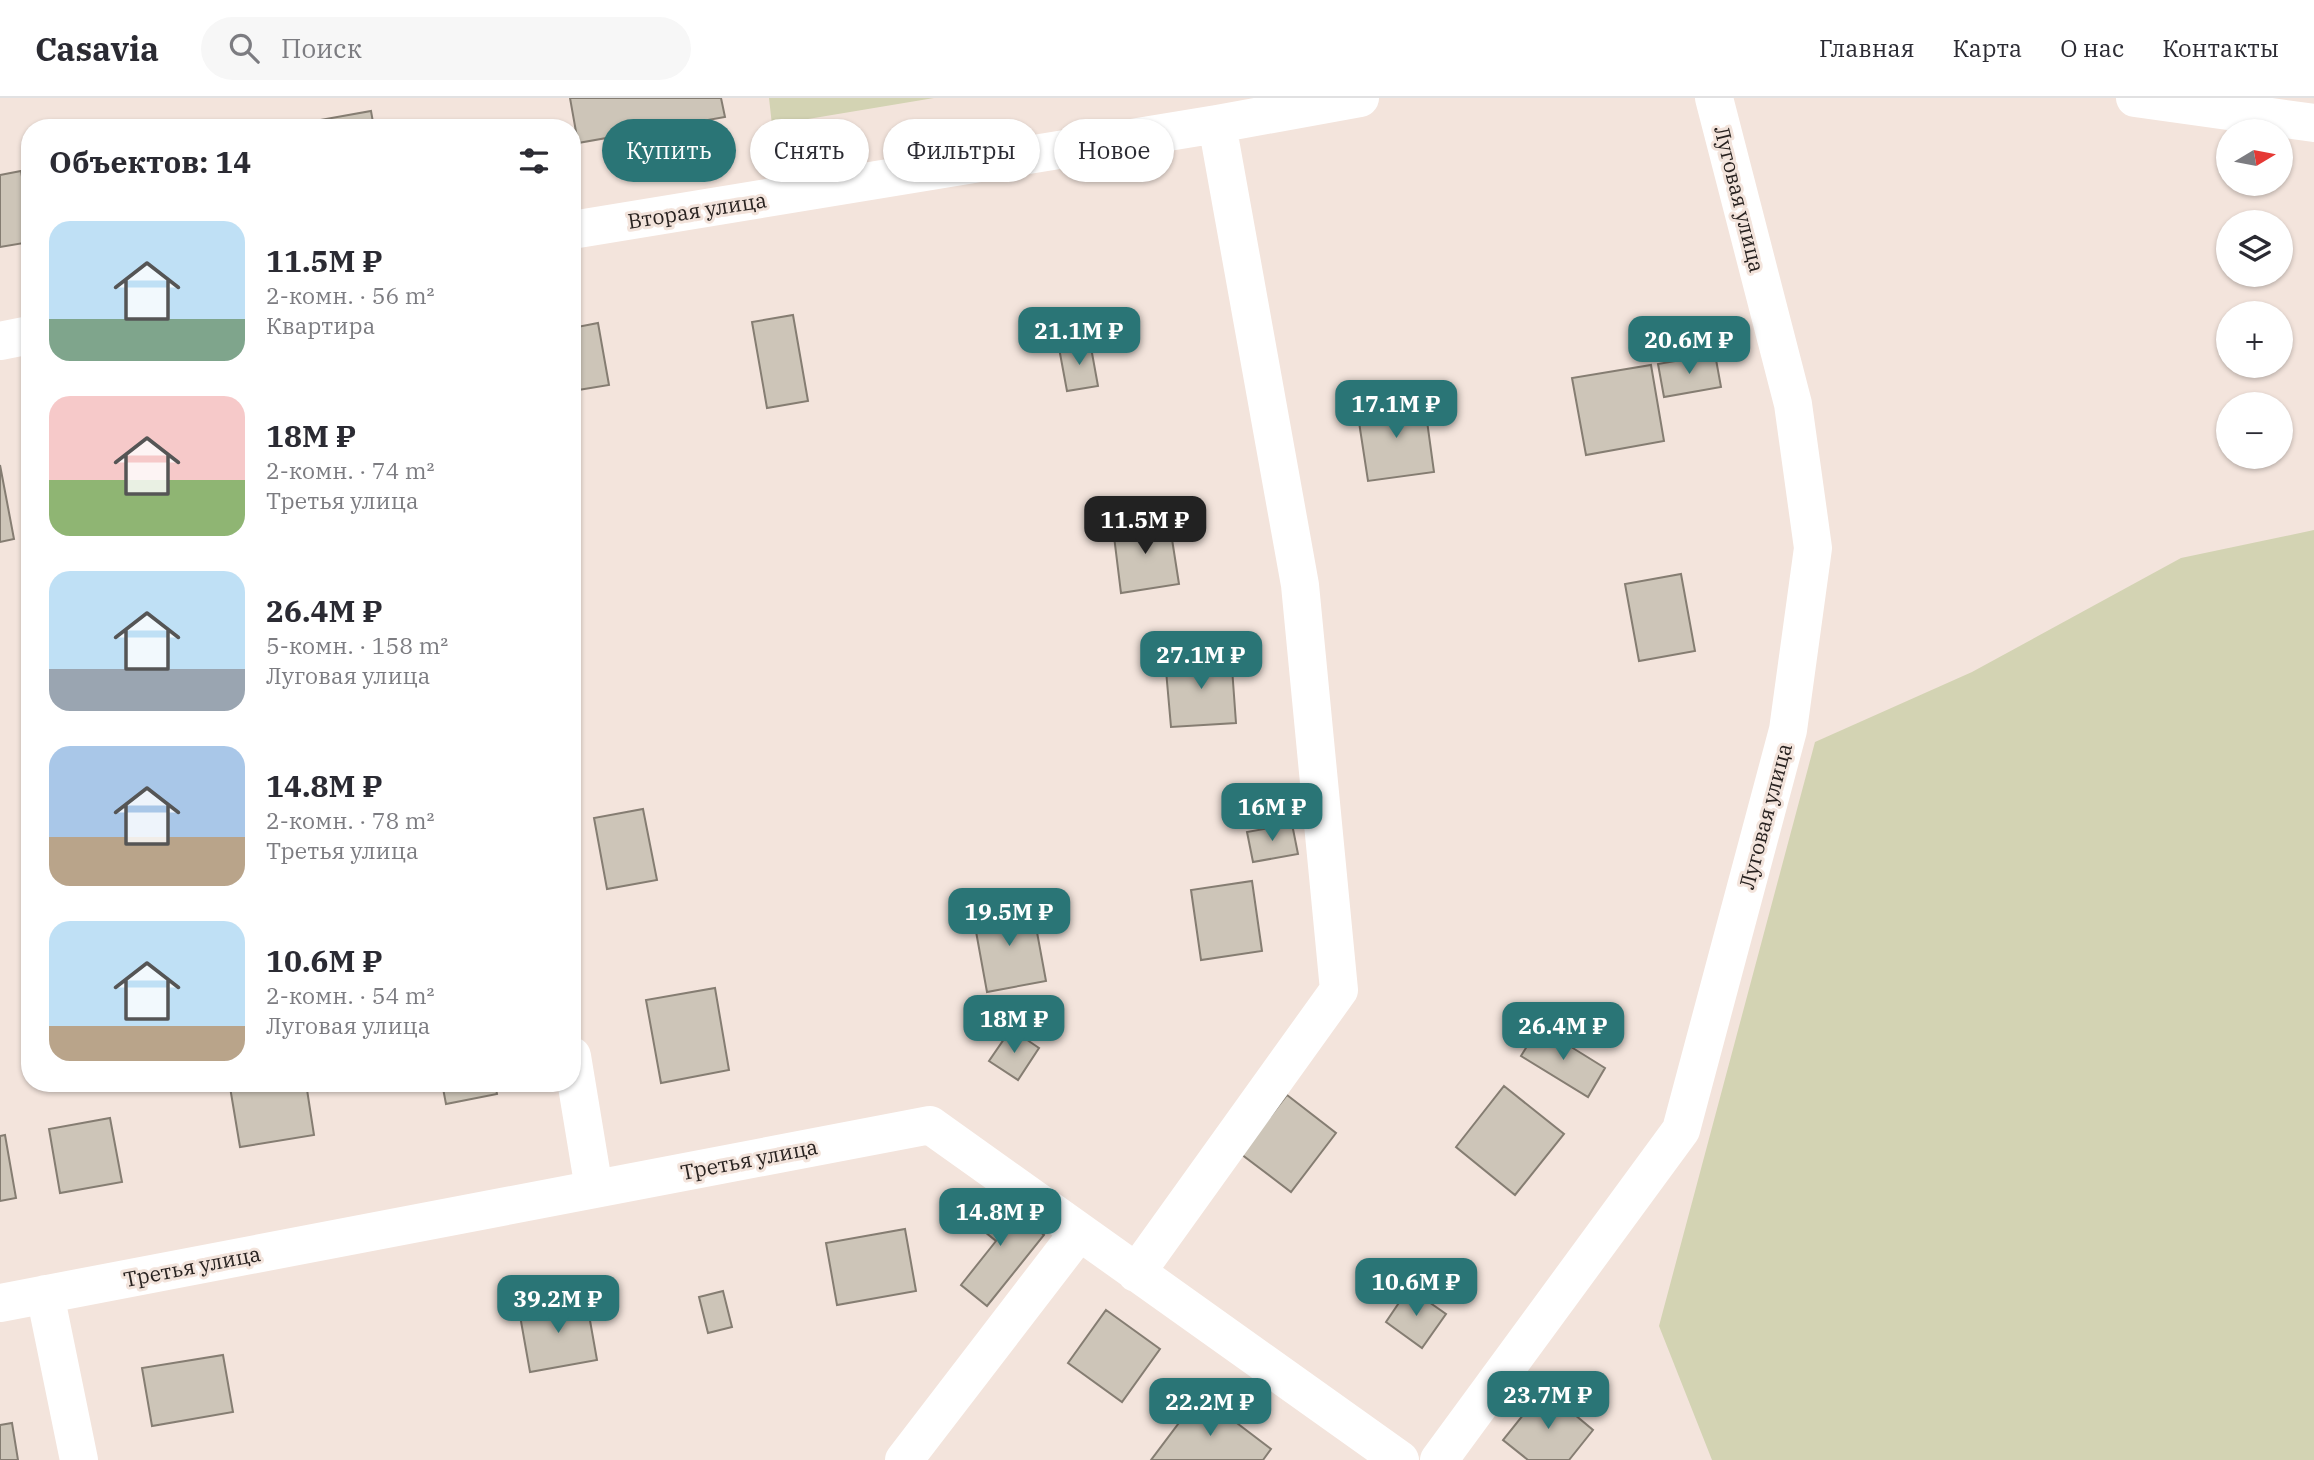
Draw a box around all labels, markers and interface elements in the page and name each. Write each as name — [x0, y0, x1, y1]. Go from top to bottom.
search box — [201, 17, 691, 80]
text: Casavia — [35, 27, 159, 70]
icon: search — [225, 29, 263, 67]
text: Поиск — [281, 31, 362, 65]
text: Главная — [1819, 32, 1915, 64]
text: Карта — [1953, 32, 2022, 64]
text: О нас — [2060, 32, 2124, 64]
text: Контакты — [2162, 32, 2279, 64]
chip: Купить — [602, 119, 736, 182]
chip: Снять — [750, 119, 869, 182]
chip: Фильтры — [883, 119, 1040, 182]
chip: Новое — [1054, 119, 1174, 182]
north arrow — [2216, 119, 2292, 196]
map controls — [2216, 119, 2293, 469]
street label: Луговая улица — [1708, 123, 1772, 275]
text: Объектов: 14 — [49, 142, 251, 181]
icon: filters — [515, 142, 553, 180]
street label: Вторая улица — [625, 185, 769, 235]
button: layers — [2216, 210, 2293, 287]
text: 11.5M ₽ — [266, 241, 383, 280]
icon: home — [105, 249, 189, 333]
text: 2-комн. · 56 m² — [266, 280, 435, 310]
button: + — [2216, 301, 2293, 378]
pin: 21.1M ₽ — [1014, 308, 1144, 367]
text: Квартира — [266, 310, 375, 340]
text: 21.1M ₽ — [1034, 315, 1124, 345]
pin: 20.6M ₽ — [1624, 316, 1754, 376]
text: 20.6M ₽ — [1644, 324, 1734, 354]
pin: 17.1M ₽ — [1331, 380, 1461, 440]
text: 17.1M ₽ — [1351, 388, 1441, 418]
button: − — [2216, 392, 2293, 469]
text: 18M ₽ — [266, 416, 356, 455]
icon: home — [105, 424, 189, 508]
text: 2-комн. · 74 m² — [266, 455, 435, 485]
text: Третья улица — [266, 485, 419, 515]
pin: 11.5M ₽ — [1080, 496, 1210, 556]
text: 11.5M ₽ — [1100, 504, 1190, 534]
text: 26.4M ₽ — [266, 591, 383, 630]
icon: home — [105, 599, 189, 683]
text: 5-комн. · 158 m² — [266, 630, 448, 660]
pin: 27.1M ₽ — [1136, 632, 1266, 691]
text: 27.1M ₽ — [1156, 639, 1246, 669]
text: Луговая улица — [266, 660, 430, 690]
street label: Луговая улица — [1732, 740, 1798, 892]
text: 14.8M ₽ — [266, 766, 383, 805]
icon: home — [105, 774, 189, 858]
pin: 16M ₽ — [1223, 784, 1321, 843]
text: 16M ₽ — [1237, 791, 1307, 821]
text: 2-комн. · 78 m² — [266, 805, 435, 835]
text: Третья улица — [266, 835, 419, 865]
pin: 19.5M ₽ — [944, 888, 1074, 948]
text: 19.5M ₽ — [964, 896, 1054, 926]
text: 10.6M ₽ — [266, 941, 383, 980]
icon: home — [105, 949, 189, 1033]
text: 2-комн. · 54 m² — [266, 980, 435, 1010]
pin: 18M ₽ — [965, 996, 1063, 1055]
pin: 26.4M ₽ — [1498, 1002, 1628, 1062]
text: 18M ₽ — [979, 1003, 1049, 1033]
text: Луговая улица — [266, 1010, 430, 1040]
text: 26.4M ₽ — [1518, 1010, 1608, 1040]
street label: Третья улица — [678, 1132, 820, 1186]
pin: 14.8M ₽ — [935, 1188, 1065, 1248]
text: 14.8M ₽ — [955, 1196, 1045, 1226]
street label: Третья улица — [121, 1239, 263, 1293]
pin: 10.6M ₽ — [1351, 1258, 1481, 1318]
text: 10.6M ₽ — [1371, 1266, 1461, 1296]
pin: 39.2M ₽ — [493, 1276, 623, 1335]
text: 39.2M ₽ — [513, 1283, 603, 1313]
pin: 23.7M ₽ — [1483, 1372, 1613, 1431]
pin: 22.2M ₽ — [1145, 1378, 1275, 1438]
text: 23.7M ₽ — [1503, 1379, 1593, 1409]
text: 22.2M ₽ — [1165, 1386, 1255, 1416]

